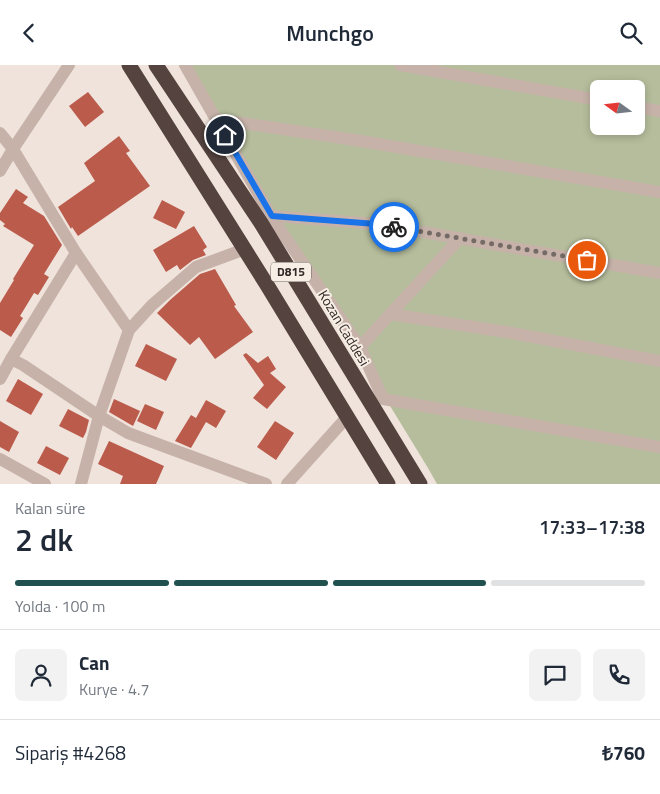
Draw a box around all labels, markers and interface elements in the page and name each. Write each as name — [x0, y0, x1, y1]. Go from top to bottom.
text: Munchgo — [286, 16, 374, 50]
icon: back — [15, 19, 43, 47]
icon: search — [617, 19, 645, 47]
north arrow — [590, 80, 645, 135]
map controls — [590, 80, 645, 135]
pin — [204, 114, 246, 156]
icon: home — [211, 121, 239, 149]
courier — [369, 202, 419, 252]
icon: bike — [380, 213, 408, 241]
pin — [566, 239, 608, 281]
icon: bag — [573, 246, 601, 274]
road number: D815 — [271, 263, 311, 281]
street label: Kozan Caddesi — [313, 286, 375, 370]
text: Kalan süre — [15, 496, 85, 520]
text: 17:33–17:38 — [539, 512, 645, 541]
text: 2 dk — [15, 515, 73, 563]
text: Yolda · 100 m — [15, 594, 105, 618]
text: Can — [79, 648, 110, 677]
button: person — [15, 649, 67, 701]
button: chat — [529, 649, 581, 701]
button: phone — [593, 649, 645, 701]
text: Kurye · 4.7 — [79, 677, 149, 701]
text: Sipariş #4268 — [15, 738, 126, 767]
text: ₺760 — [602, 738, 645, 767]

